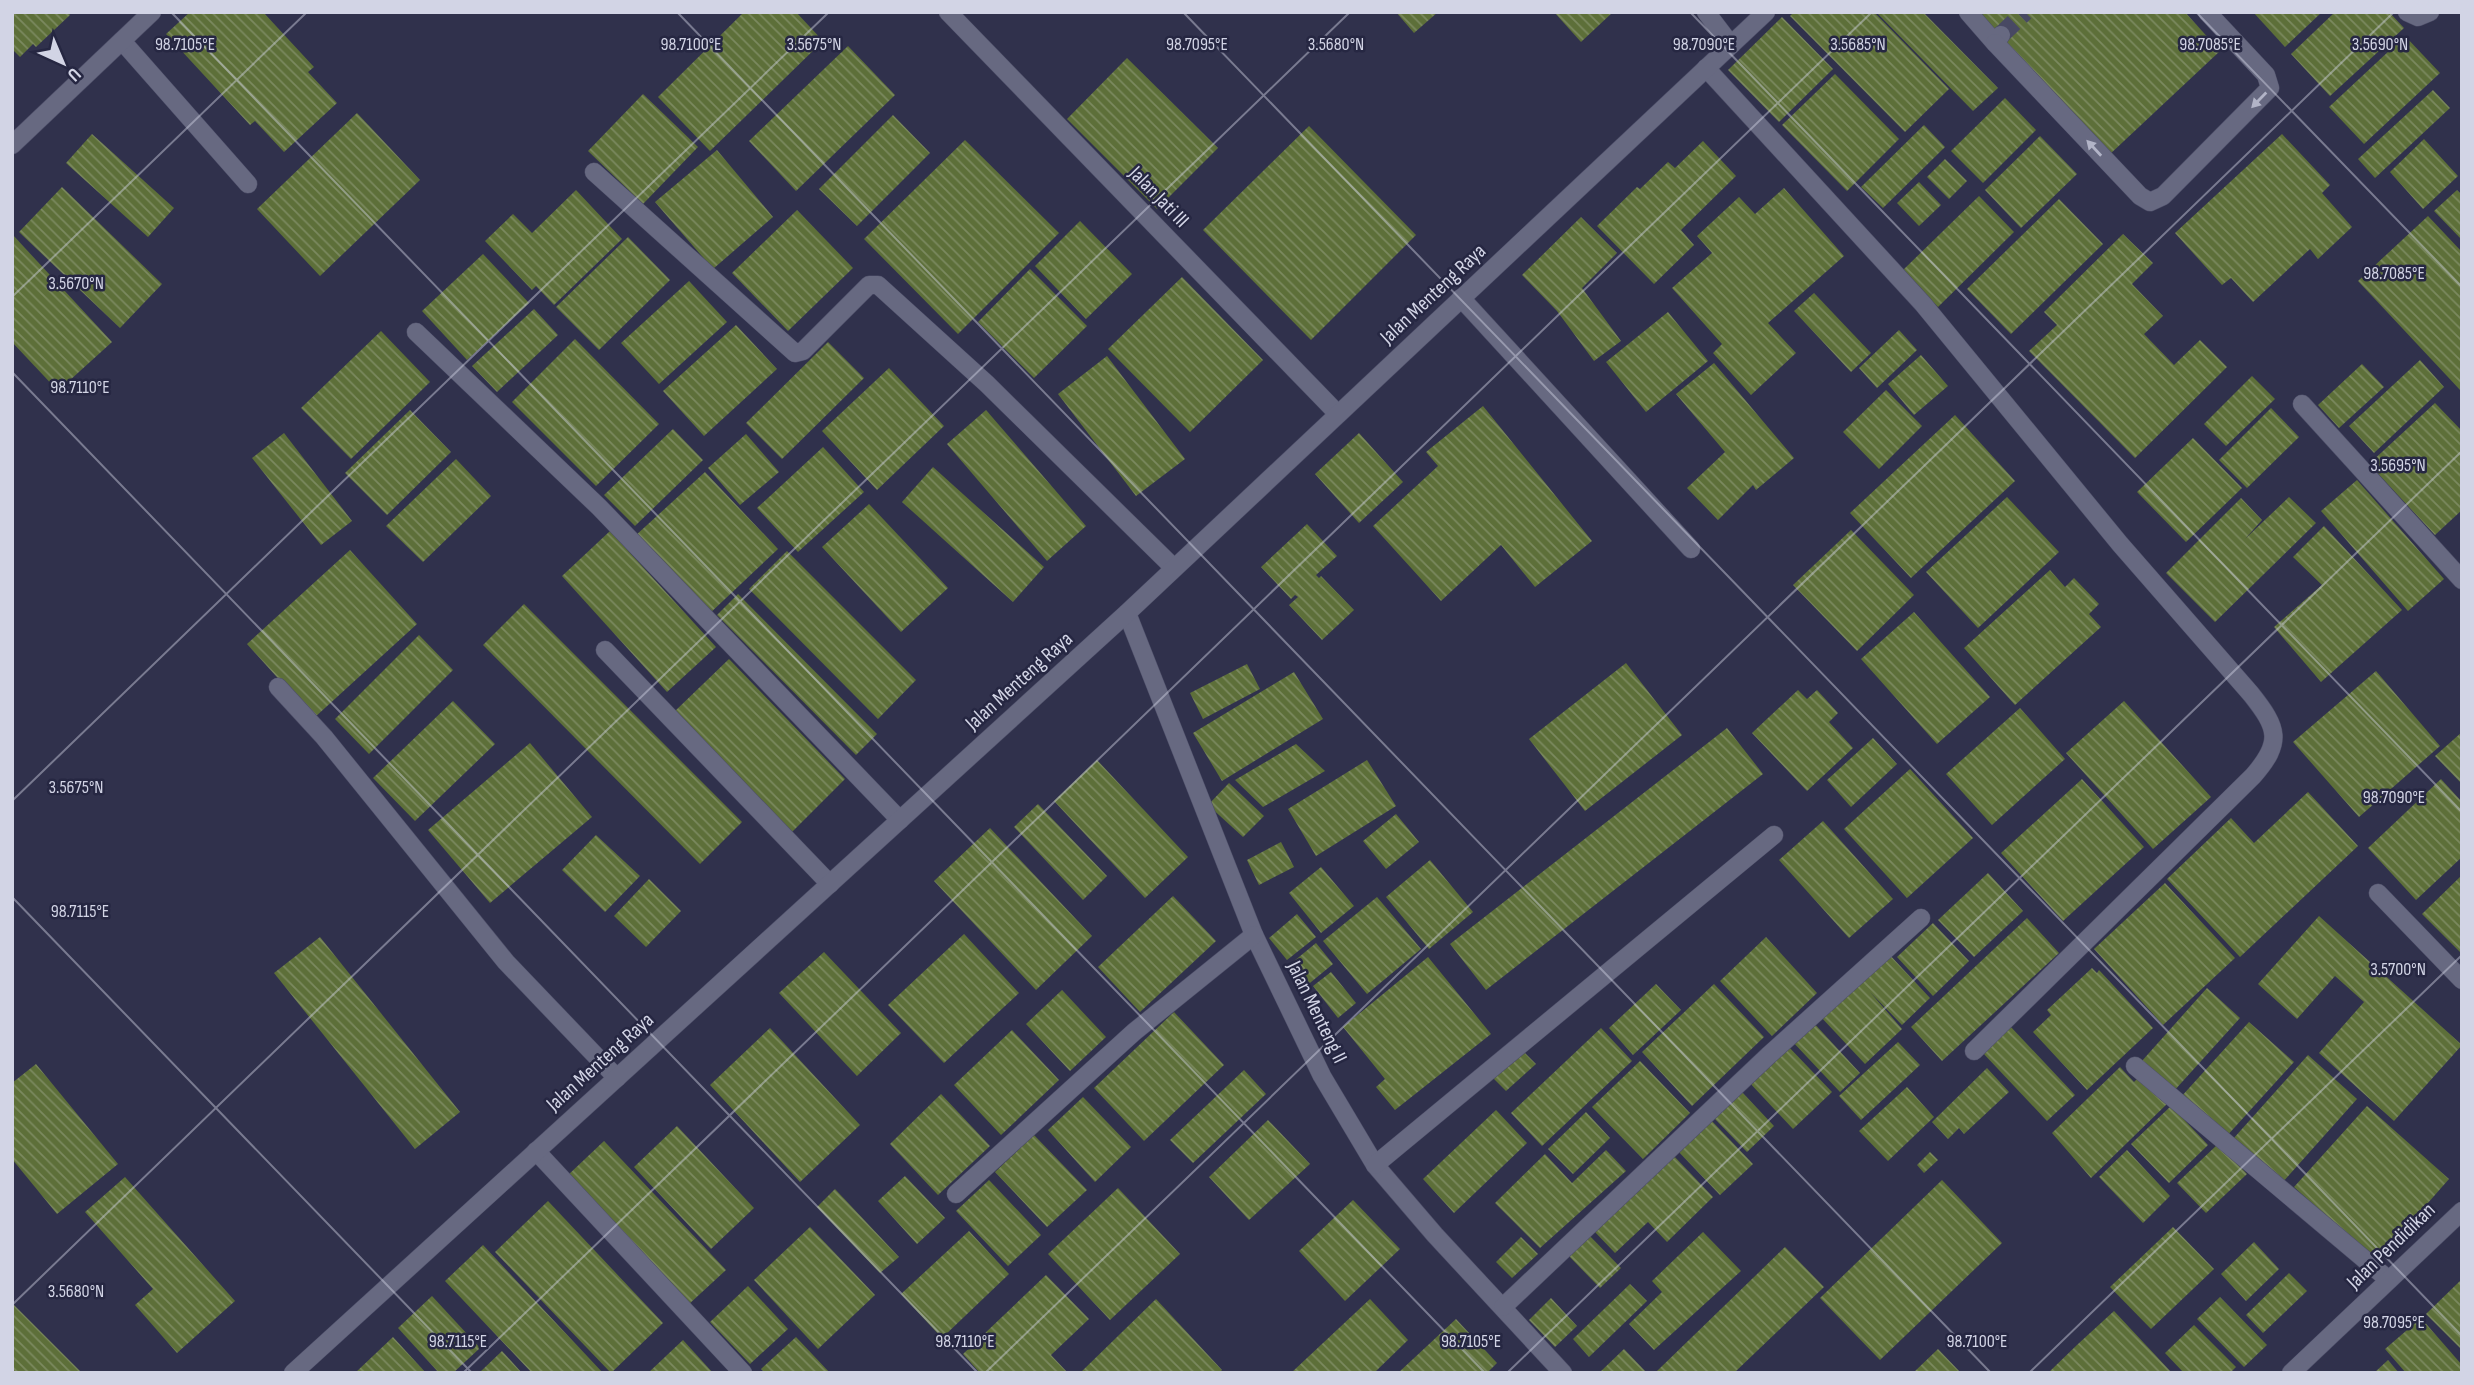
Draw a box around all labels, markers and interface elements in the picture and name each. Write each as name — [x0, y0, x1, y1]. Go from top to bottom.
north arrow — [28, 28, 98, 98]
text: 98.7105°E — [155, 34, 215, 55]
text: 98.7100°E — [660, 34, 722, 55]
text: 3.5675°N — [787, 34, 841, 55]
text: 98.7095°E — [1166, 34, 1228, 55]
text: 3.5680°N — [1308, 34, 1364, 55]
text: 98.7090°E — [1673, 34, 1735, 55]
text: 3.5685°N — [1830, 34, 1886, 55]
text: 98.7085°E — [2179, 34, 2241, 55]
text: 3.5690°N — [2352, 34, 2408, 55]
text: U — [62, 62, 85, 86]
one-way arrow — [2250, 92, 2267, 109]
one-way arrow — [2087, 140, 2103, 157]
street label: Jalan Jati III — [1123, 160, 1194, 233]
street label: Jalan Menteng Raya — [1374, 239, 1491, 350]
text: 98.7085°E — [2363, 263, 2425, 284]
text: 3.5670°N — [48, 273, 104, 294]
text: 98.7110°E — [50, 377, 110, 398]
text: 3.5695°N — [2370, 455, 2426, 476]
street label: Jalan Menteng Raya — [960, 626, 1078, 736]
text: 3.5675°N — [49, 777, 103, 798]
text: 98.7090°E — [2363, 787, 2425, 808]
text: 98.7115°E — [51, 901, 109, 922]
street label: Jalan Menteng II — [1281, 956, 1352, 1067]
text: 3.5700°N — [2370, 959, 2426, 980]
street label: Jalan Menteng Raya — [541, 1007, 659, 1117]
street label: Jalan Pendidikan — [2341, 1198, 2440, 1295]
text: 3.5680°N — [48, 1281, 104, 1302]
text: 98.7095°E — [2363, 1312, 2425, 1333]
text: 98.7115°E — [429, 1331, 487, 1352]
text: 98.7110°E — [935, 1331, 995, 1352]
text: 98.7105°E — [1441, 1331, 1501, 1352]
text: 98.7100°E — [1946, 1331, 2008, 1352]

